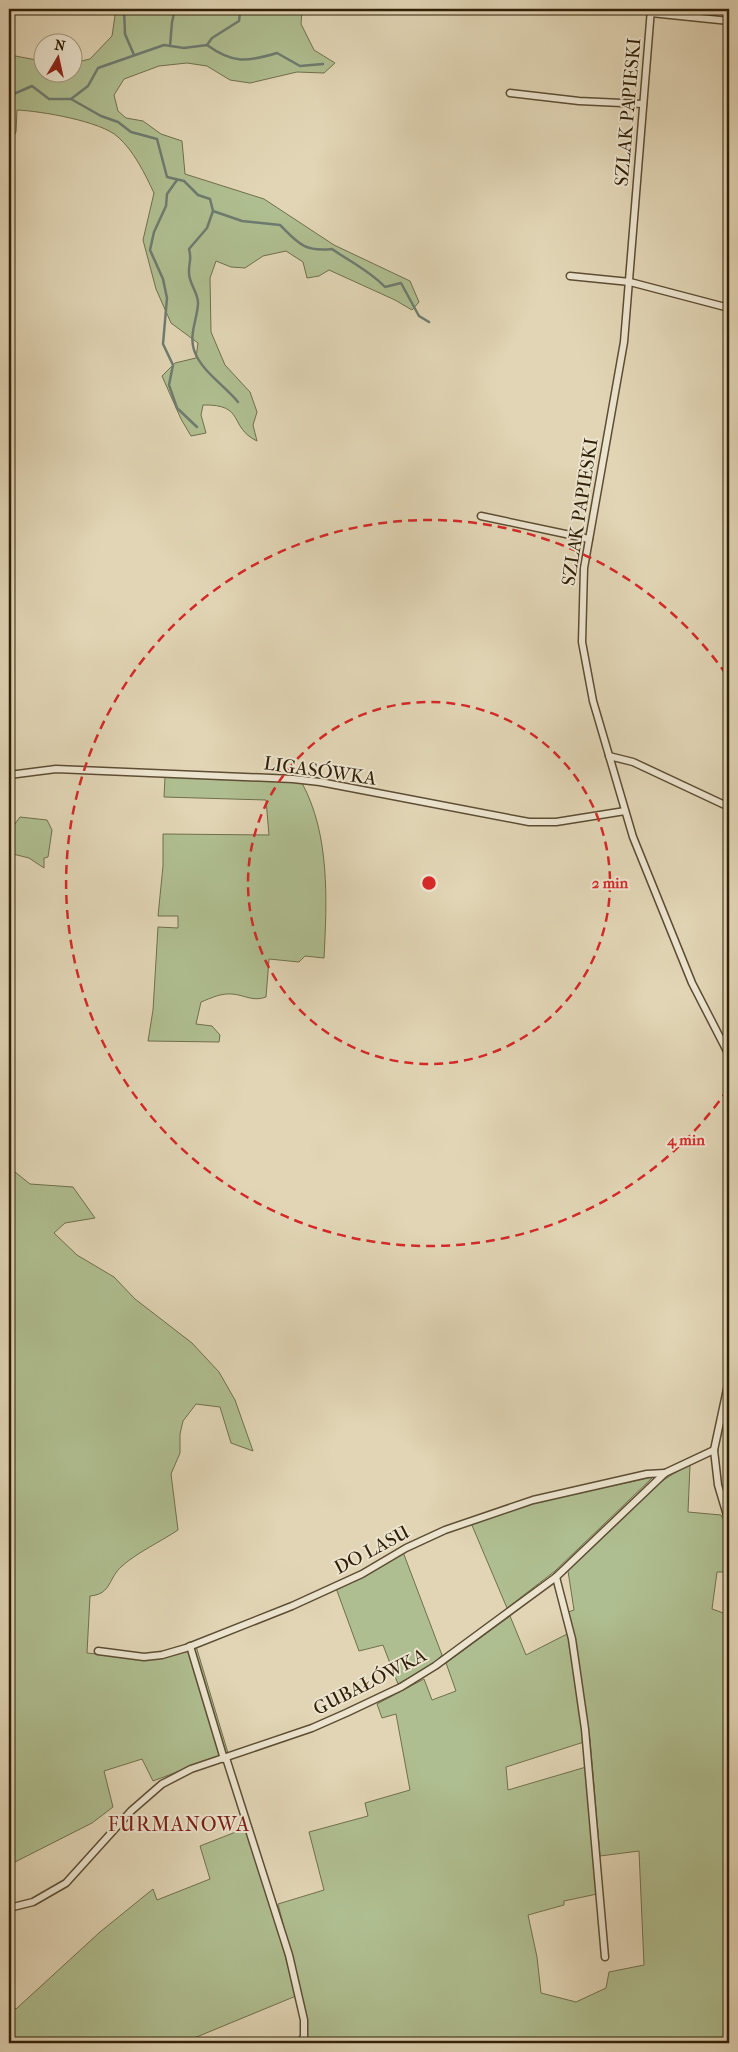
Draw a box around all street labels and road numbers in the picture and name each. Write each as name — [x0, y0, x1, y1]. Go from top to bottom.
street label: SZLAK PAPIESKI — [611, 37, 645, 187]
street label: SZLAK PAPIESKI — [557, 437, 603, 587]
street label: LIGASÓWKA — [262, 751, 379, 790]
street label: DO LASU — [331, 1521, 414, 1579]
street label: GUBAŁÓWKA — [309, 1643, 431, 1720]

